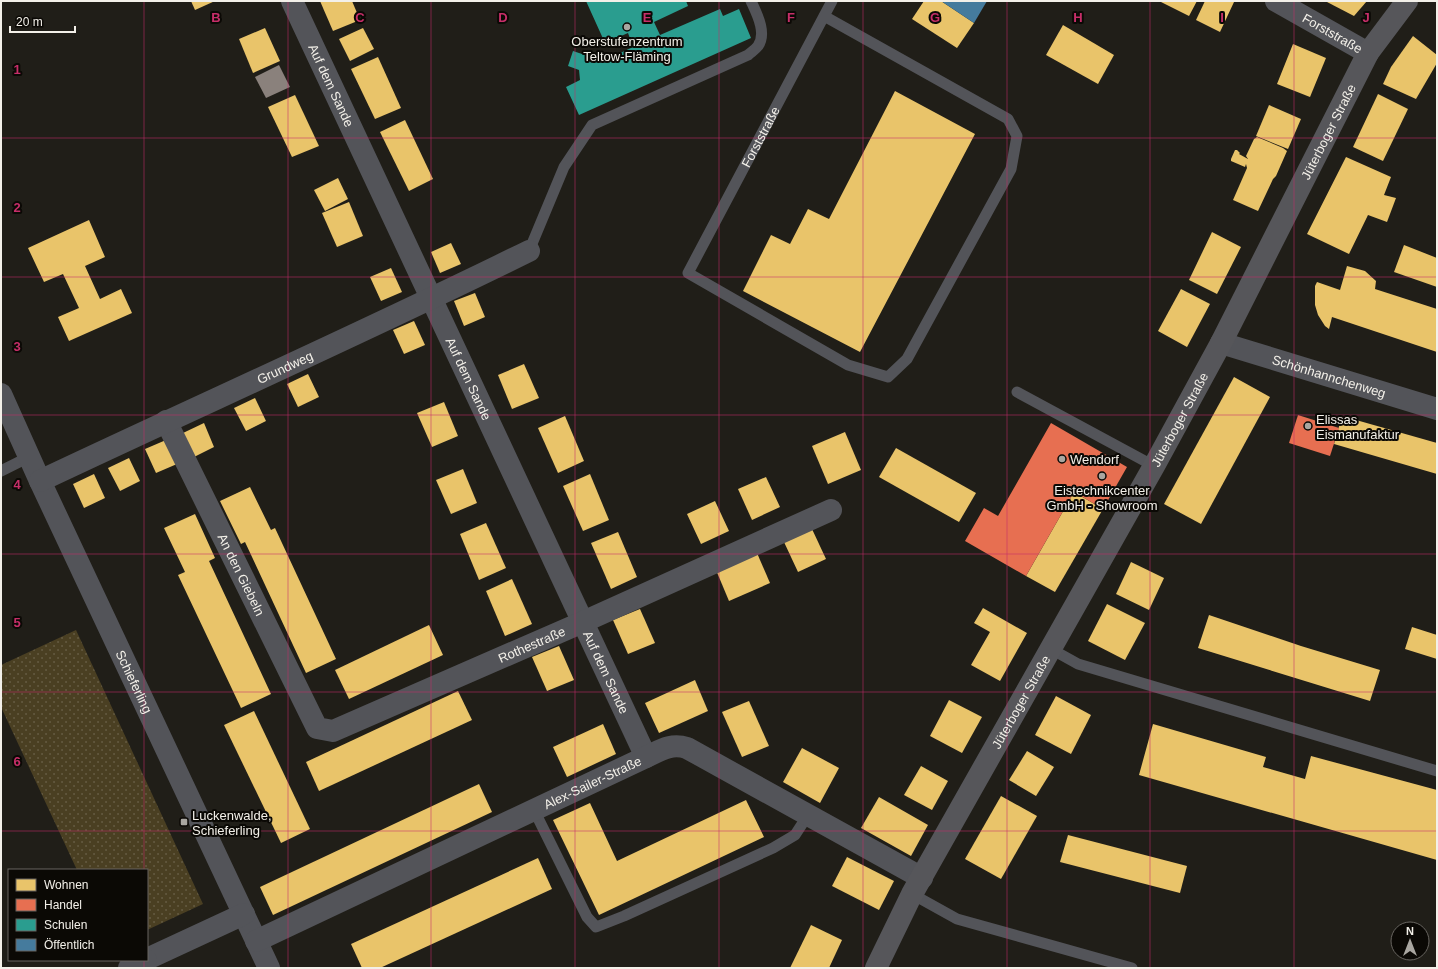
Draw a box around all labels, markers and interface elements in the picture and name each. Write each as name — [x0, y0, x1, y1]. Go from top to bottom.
scale bar — [10, 8, 75, 34]
text: B — [211, 10, 221, 25]
text: C — [355, 10, 365, 25]
text: D — [498, 10, 508, 25]
text: E — [643, 10, 652, 25]
text: F — [787, 10, 795, 25]
text: G — [930, 10, 940, 25]
text: H — [1073, 10, 1083, 25]
text: I — [1220, 10, 1224, 25]
street label: Forststraße — [1300, 10, 1365, 56]
text: J — [1362, 10, 1370, 25]
text: 20 m — [16, 15, 43, 29]
marker: Oberstufenzentrum Teltow-Fläming — [622, 22, 632, 32]
place label: Oberstufenzentrum Teltow-Fläming — [571, 34, 683, 64]
street label: Auf dem Sande — [306, 41, 357, 129]
text: 1 — [13, 62, 21, 77]
street label: Jüterboger Straße — [1298, 81, 1359, 182]
street label: Forststraße — [738, 104, 782, 170]
text: 2 — [13, 200, 21, 215]
street label: Auf dem Sande — [443, 335, 495, 422]
text: 3 — [13, 339, 21, 354]
street label: Grundweg — [254, 348, 315, 387]
street label: Schönhannchenweg — [1271, 352, 1388, 400]
street label: Jüterboger Straße — [1148, 370, 1211, 469]
place label: Elissas Eismanufaktur — [1316, 412, 1400, 442]
marker: Elissas Eismanufaktur — [1303, 421, 1313, 431]
place label: Wendorf — [1070, 452, 1119, 467]
marker: Wendorf — [1057, 454, 1067, 464]
marker: Eistechnikcenter GmbH - Showroom — [1097, 471, 1107, 481]
text: 4 — [13, 477, 21, 492]
place label: Eistechnikcenter GmbH - Showroom — [1046, 483, 1158, 513]
street label: An den Giebeln — [215, 531, 268, 618]
text: 5 — [13, 615, 21, 630]
street label: Rothestraße — [496, 623, 567, 666]
street label: Auf dem Sande — [580, 628, 632, 716]
street label: Schieferling — [113, 648, 156, 716]
street label: Jüterboger Straße — [988, 653, 1053, 751]
street label: Alex-Sailer-Straße — [541, 753, 644, 812]
text: 6 — [13, 754, 21, 769]
place label: Luckenwalde, Schieferling — [192, 808, 272, 838]
marker: Luckenwalde, Schieferling — [179, 817, 189, 827]
legend — [8, 869, 148, 961]
text: Wohnen — [44, 878, 88, 892]
text: Handel — [44, 898, 82, 912]
text: Schulen — [44, 918, 87, 932]
north arrow — [1390, 921, 1430, 961]
text: N — [1406, 925, 1414, 937]
text: Öffentlich — [44, 938, 94, 952]

